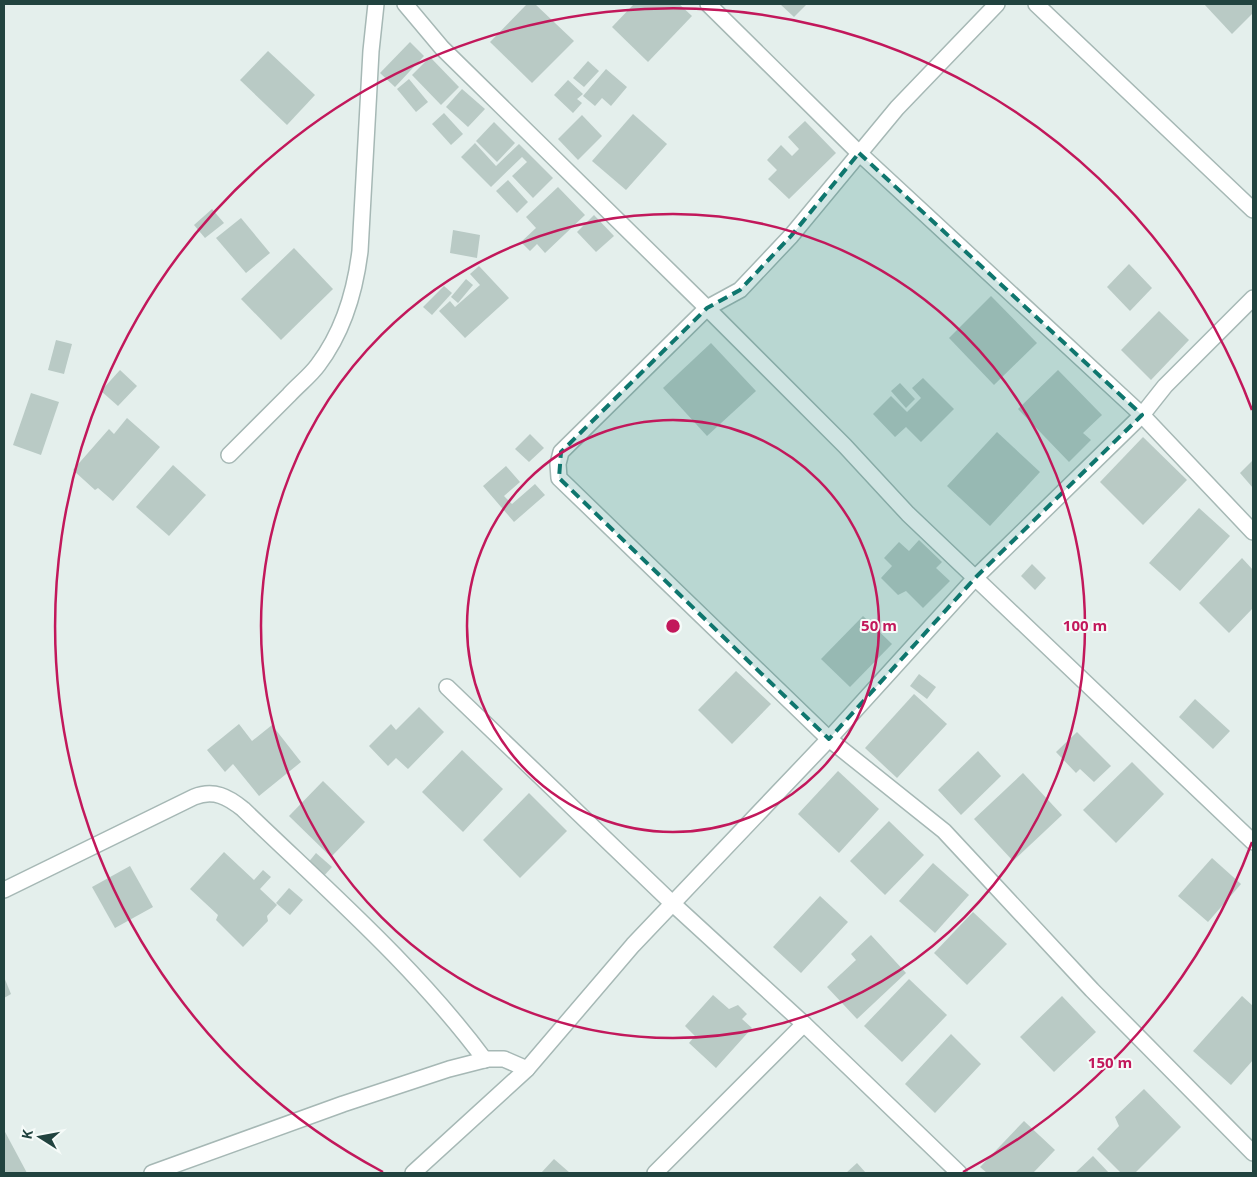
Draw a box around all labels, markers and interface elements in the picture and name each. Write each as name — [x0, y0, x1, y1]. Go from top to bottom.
text: 50 m — [861, 615, 897, 635]
text: 100 m — [1063, 615, 1107, 635]
centre of rings — [664, 617, 682, 635]
text: 150 m — [1088, 1052, 1132, 1072]
north arrow — [15, 1112, 65, 1162]
text: K — [17, 1127, 37, 1141]

